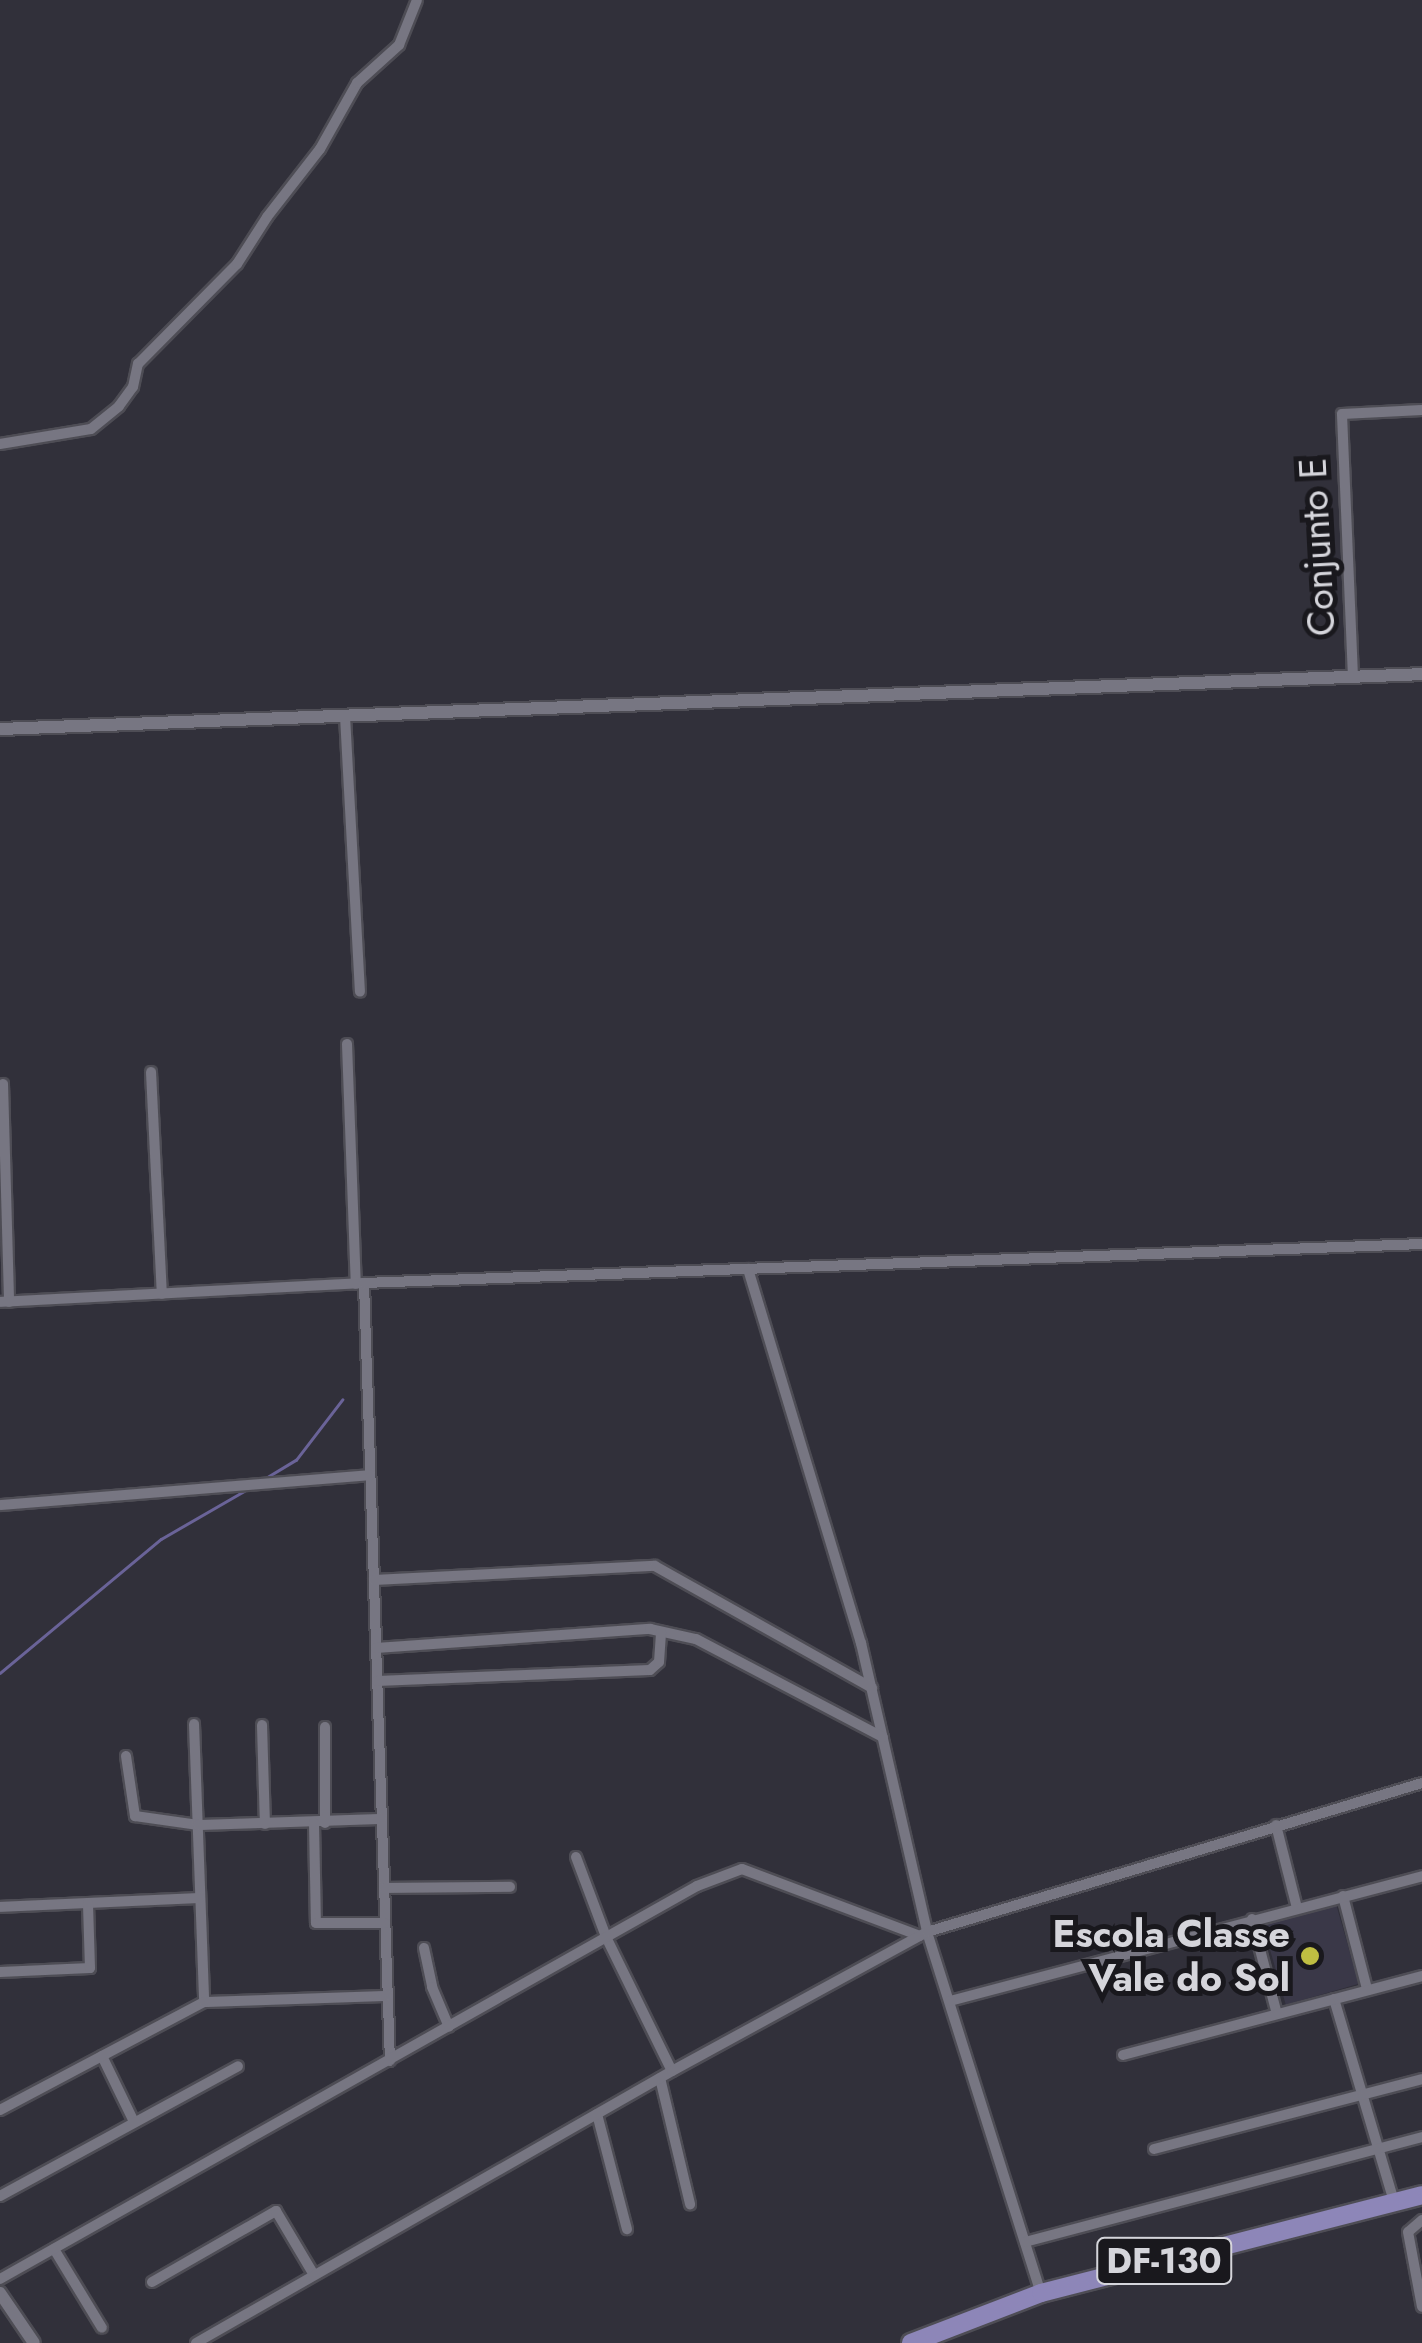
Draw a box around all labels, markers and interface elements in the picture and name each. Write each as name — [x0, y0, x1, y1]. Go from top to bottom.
street label: Conjunto E — [1290, 457, 1344, 637]
place label: Escola Classe Vale do Sol — [1053, 1911, 1290, 2000]
marker: Escola Classe Vale do Sol — [1299, 1945, 1321, 1967]
road number: DF-130 — [1094, 2231, 1234, 2291]

